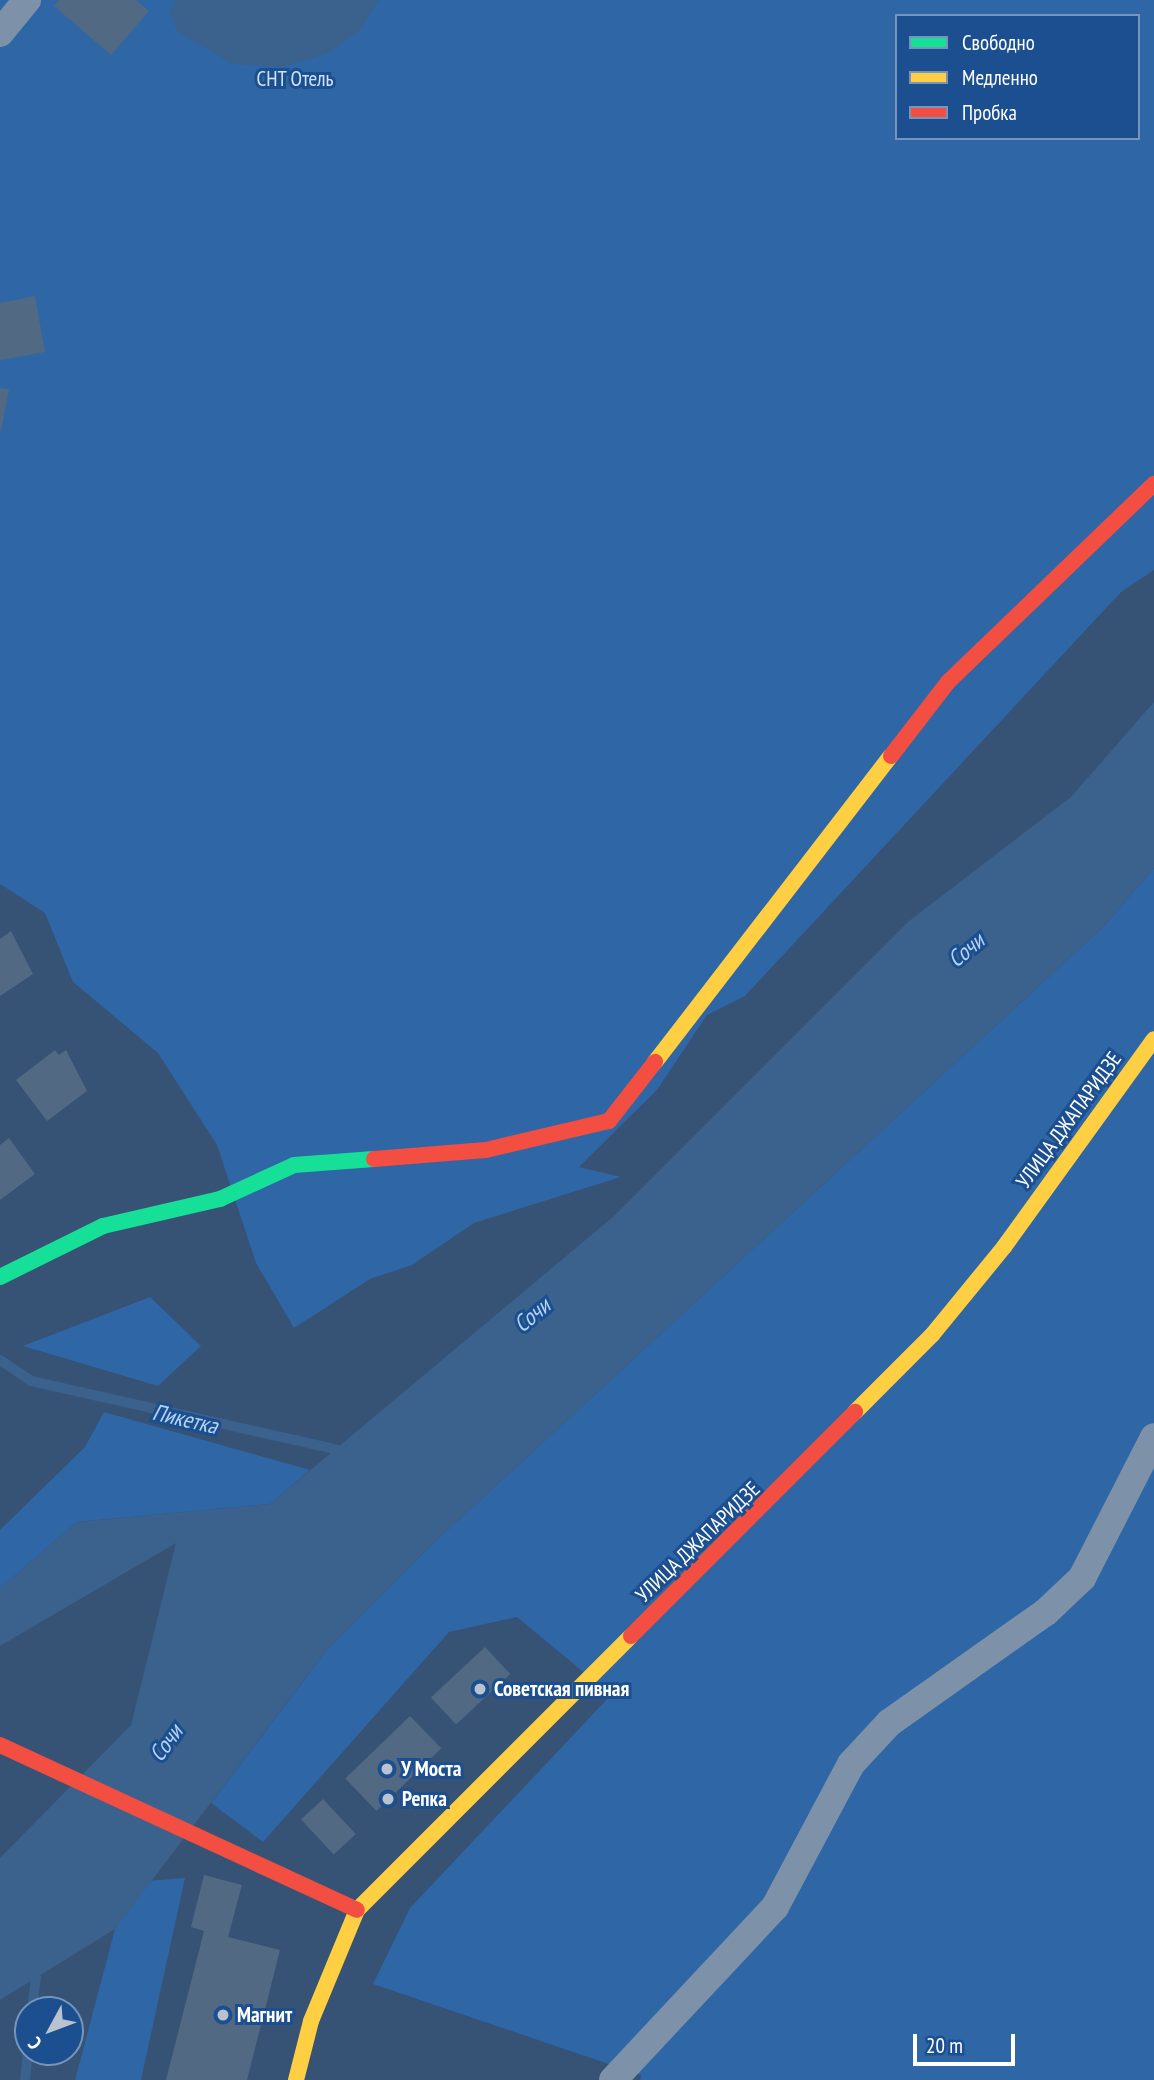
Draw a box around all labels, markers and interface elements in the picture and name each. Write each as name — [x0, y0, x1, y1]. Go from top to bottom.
legend — [895, 14, 1140, 140]
text: Свободно — [962, 29, 1035, 56]
text: Медленно — [962, 64, 1038, 91]
park label: СНТ Отель — [256, 66, 334, 92]
text: Пробка — [962, 99, 1017, 126]
water label: Сочи — [942, 927, 990, 973]
street label: УЛИЦА ДЖАПАРИДЗЕ — [1011, 1046, 1127, 1194]
water label: Сочи — [508, 1292, 556, 1338]
water label: Пикетка — [150, 1398, 220, 1440]
street label: УЛИЦА ДЖАПАРИДЗЕ — [630, 1476, 766, 1608]
place label: Советская пивная — [494, 1676, 629, 1702]
marker: Советская пивная — [472, 1681, 488, 1697]
water label: Сочи — [143, 1719, 189, 1767]
place label: У Моста — [401, 1756, 462, 1782]
marker: У Моста — [379, 1761, 395, 1777]
place label: Репка — [402, 1786, 447, 1812]
marker: Репка — [380, 1791, 396, 1807]
north arrow — [14, 1996, 84, 2066]
place label: Магнит — [237, 2002, 292, 2028]
marker: Магнит — [215, 2007, 231, 2023]
scale bar — [916, 2021, 1018, 2064]
text: С — [23, 2032, 47, 2055]
text: 20 m — [926, 2032, 963, 2059]

